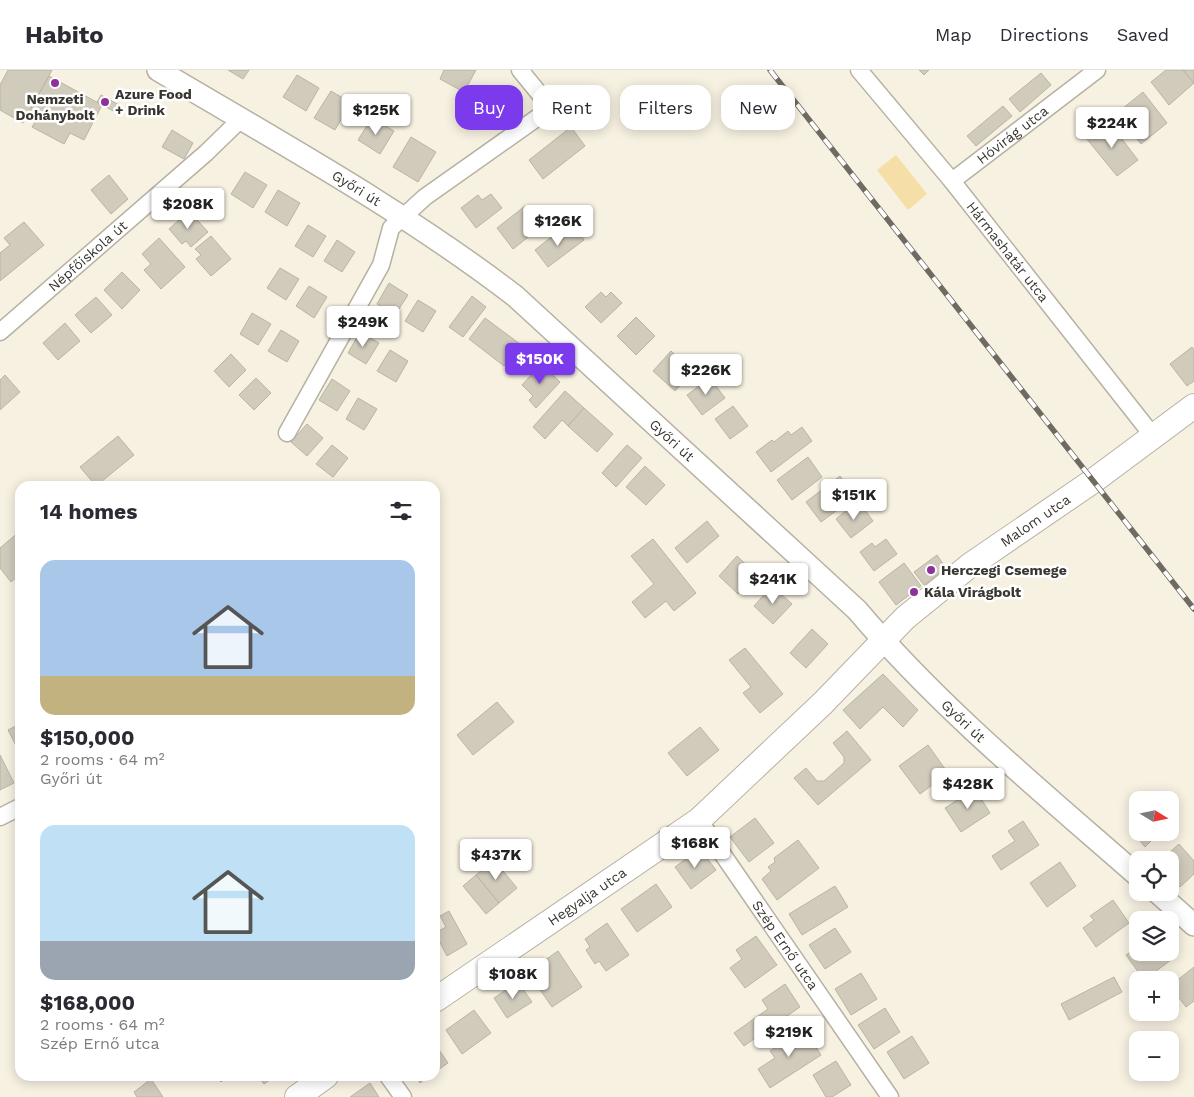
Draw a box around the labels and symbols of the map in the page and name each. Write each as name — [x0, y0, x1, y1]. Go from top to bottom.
marker: Nemzeti Dohánybolt — [49, 77, 61, 89]
place label: Azure Food + Drink — [115, 86, 192, 118]
place label: Nemzeti Dohánybolt — [15, 91, 95, 123]
pin: $125K — [341, 93, 411, 136]
marker: Azure Food + Drink — [99, 96, 111, 108]
street label: Hóvirág utca — [974, 102, 1051, 167]
pin: $224K — [1077, 106, 1147, 149]
street label: Győri út — [329, 167, 384, 209]
pin: $208K — [153, 188, 223, 230]
street label: Hármashatár utca — [963, 199, 1052, 305]
pin: $126K — [523, 204, 593, 247]
street label: Népfőiskola út — [45, 217, 130, 294]
pin: $249K — [328, 306, 398, 348]
pin: $150K — [505, 342, 575, 385]
pin: $226K — [671, 354, 741, 396]
street label: Győri út — [647, 416, 698, 465]
pin: $151K — [819, 478, 889, 521]
street label: Malom utca — [997, 491, 1073, 550]
pin: $241K — [738, 562, 808, 605]
place label: Herczegi Csemege — [941, 562, 1067, 578]
marker: Herczegi Csemege — [925, 564, 937, 576]
place label: Kála Virágbolt — [924, 584, 1021, 600]
marker: Kála Virágbolt — [908, 586, 920, 598]
street label: Győri út — [938, 697, 989, 746]
pin: $428K — [933, 768, 1003, 810]
north arrow — [1129, 791, 1179, 841]
pin: $168K — [660, 826, 730, 869]
pin: $437K — [461, 838, 531, 881]
street label: Hegyalja utca — [545, 864, 629, 929]
street label: Szép Ernő utca — [749, 897, 822, 993]
pin: $108K — [478, 958, 548, 1000]
pin: $219K — [754, 1016, 824, 1058]

